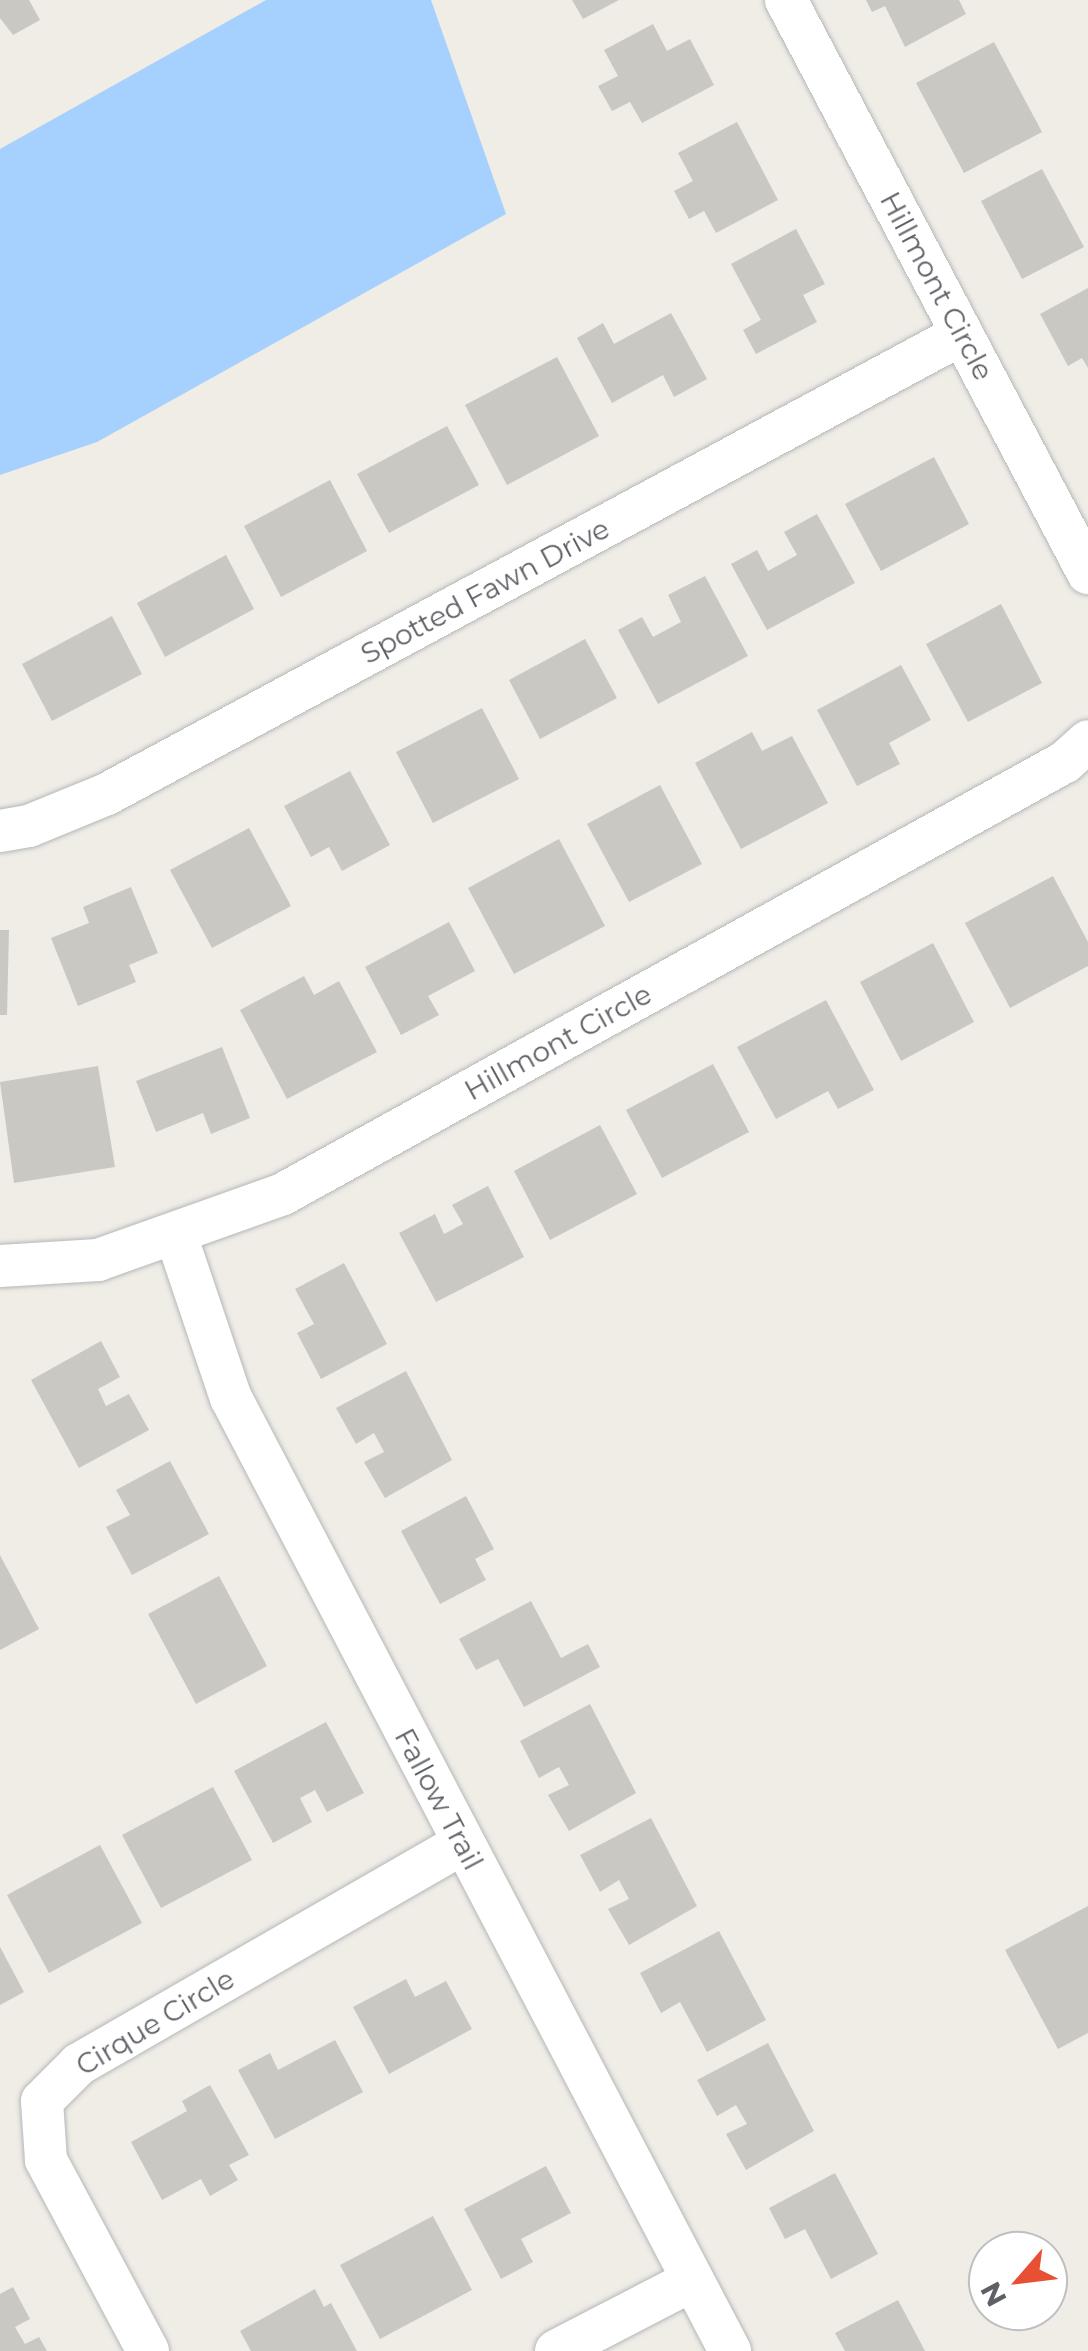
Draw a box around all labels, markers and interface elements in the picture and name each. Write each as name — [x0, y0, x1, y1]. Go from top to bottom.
street label: Hillmont Circle — [873, 186, 1001, 386]
street label: Spotted Fawn Drive — [355, 511, 615, 671]
street label: Hillmont Circle — [459, 977, 657, 1107]
street label: Fallow Trail — [388, 1723, 490, 1875]
street label: Cirque Circle — [70, 1962, 240, 2082]
north arrow — [968, 2231, 1068, 2331]
text: N — [973, 2276, 1014, 2312]

